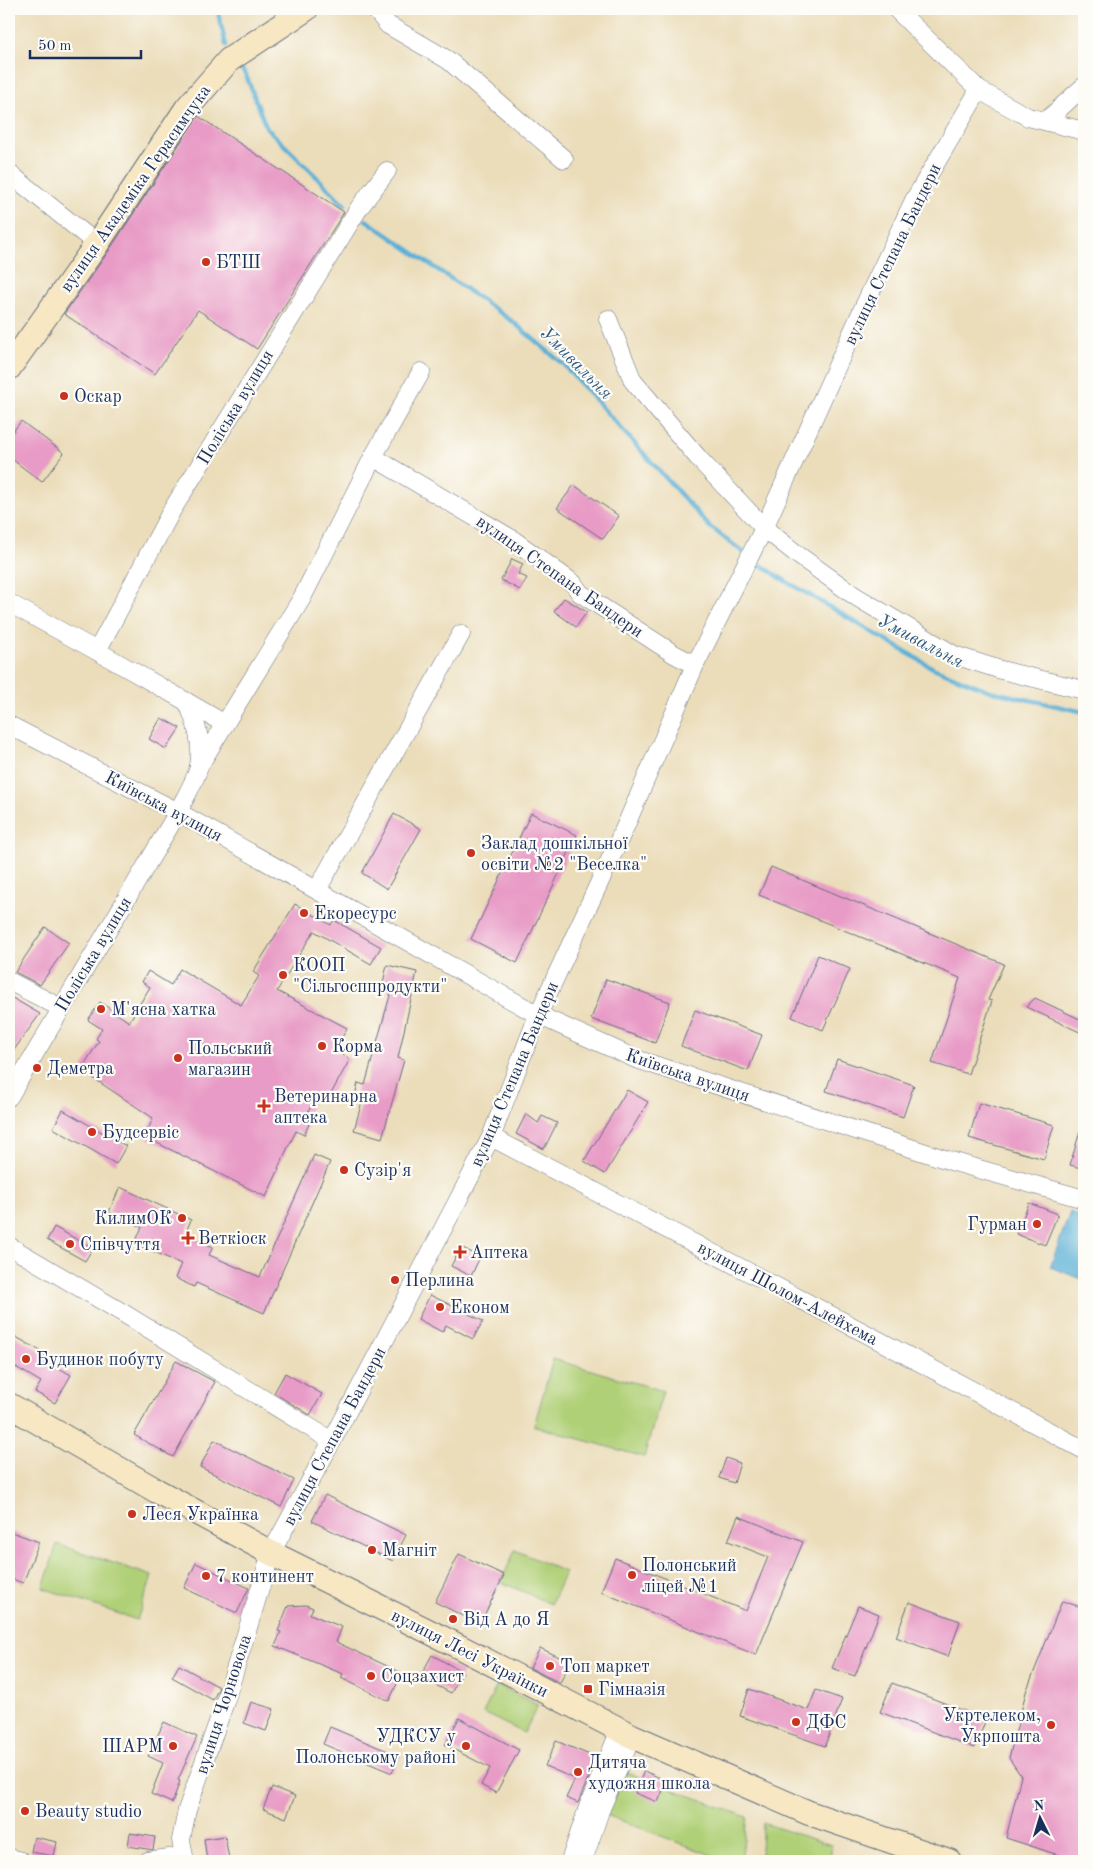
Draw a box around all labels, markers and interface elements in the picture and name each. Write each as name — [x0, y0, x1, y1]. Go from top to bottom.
scale bar — [30, 28, 141, 60]
text: 50 m — [38, 39, 72, 54]
street label: вулиця Академіка Герасимчука — [57, 82, 215, 295]
street label: вулиця Степана Бандери — [841, 161, 945, 348]
place label: БТШ — [216, 254, 261, 272]
marker: БТШ — [200, 256, 212, 268]
water label: Умивальня — [535, 324, 615, 404]
street label: Поліська вулиця — [195, 347, 277, 468]
place label: Оскар — [74, 388, 122, 406]
marker: Оскар — [58, 390, 70, 402]
street label: вулиця Степана Бандери — [473, 512, 646, 641]
water label: Умивальня — [874, 612, 966, 673]
street label: Київська вулиця — [102, 768, 225, 845]
place label: Заклад дошкільної освіти №2 "Веселка" — [481, 835, 647, 874]
marker: Заклад дошкільної освіти №2 "Веселка" — [465, 847, 477, 859]
street label: Поліська вулиця — [53, 894, 135, 1015]
place label: Екоресурс — [314, 905, 397, 923]
marker: Екоресурс — [298, 907, 310, 919]
place label: КООП "Сільгосппродукти" — [293, 957, 447, 996]
marker: КООП "Сільгосппродукти" — [277, 969, 289, 981]
street label: вулиця Степана Бандери — [468, 979, 562, 1170]
place label: М'ясна хатка — [111, 1001, 216, 1019]
marker: М'ясна хатка — [95, 1003, 107, 1015]
place label: Корма — [332, 1038, 383, 1056]
place label: Польський магазин — [188, 1040, 272, 1079]
marker: Корма — [316, 1040, 328, 1052]
street label: Київська вулиця — [623, 1046, 752, 1106]
marker: Польський магазин — [172, 1052, 184, 1064]
place label: Деметра — [47, 1060, 114, 1078]
marker: Деметра — [31, 1062, 43, 1074]
place label: Ветеринарна аптека — [274, 1088, 377, 1127]
marker: Ветеринарна аптека — [258, 1100, 270, 1112]
place label: Будсервіс — [102, 1124, 179, 1142]
marker: Будсервіс — [86, 1126, 98, 1138]
place label: Сузір'я — [354, 1162, 411, 1180]
marker: Сузір'я — [338, 1164, 350, 1176]
place label: КилимОК — [94, 1210, 172, 1228]
marker: КилимОК — [176, 1212, 188, 1224]
place label: Гурман — [967, 1216, 1027, 1234]
marker: Гурман — [1031, 1218, 1043, 1230]
place label: Веткіоск — [198, 1230, 267, 1248]
marker: Веткіоск — [182, 1232, 194, 1244]
place label: Співчуття — [80, 1236, 160, 1254]
marker: Співчуття — [64, 1238, 76, 1250]
street label: вулиця Шолом-Алейхема — [694, 1239, 881, 1349]
place label: Аптека — [470, 1244, 528, 1262]
marker: Аптека — [454, 1246, 466, 1258]
place label: Перлина — [405, 1272, 474, 1290]
marker: Перлина — [389, 1274, 401, 1286]
place label: Економ — [450, 1299, 510, 1317]
marker: Економ — [434, 1301, 446, 1313]
street label: вулиця Степана Бандери — [280, 1344, 390, 1529]
place label: Будинок побуту — [36, 1351, 165, 1369]
marker: Будинок побуту — [20, 1353, 32, 1365]
place label: Леся Українка — [142, 1506, 259, 1524]
marker: Леся Українка — [126, 1508, 138, 1520]
place label: Магніт — [382, 1542, 437, 1560]
marker: Магніт — [366, 1544, 378, 1556]
place label: Полонський ліцей №1 — [642, 1557, 737, 1596]
place label: 7 континент — [216, 1568, 314, 1586]
marker: Полонський ліцей №1 — [626, 1569, 638, 1581]
marker: 7 континент — [200, 1570, 212, 1582]
street label: вулиця Лесі Українки — [388, 1606, 551, 1701]
place label: Від А до Я — [463, 1611, 549, 1629]
marker: Від А до Я — [447, 1613, 459, 1625]
street label: вулиця Чорновола — [193, 1632, 255, 1776]
place label: Топ маркет — [560, 1658, 650, 1676]
marker: Топ маркет — [544, 1660, 556, 1672]
place label: Соцзахист — [381, 1668, 464, 1686]
marker: Соцзахист — [365, 1670, 377, 1682]
place label: Гімназія — [598, 1681, 666, 1699]
marker: Гімназія — [582, 1683, 594, 1695]
place label: Укртелеком, Укрпошта — [943, 1707, 1041, 1746]
place label: ДФС — [806, 1714, 847, 1732]
marker: ДФС — [790, 1716, 802, 1728]
marker: Укртелеком, Укрпошта — [1045, 1719, 1057, 1731]
place label: УДКСУ у Полонському районi — [295, 1728, 456, 1767]
place label: ШАРМ — [102, 1738, 163, 1756]
marker: ШАРМ — [167, 1740, 179, 1752]
marker: УДКСУ у Полонському районi — [460, 1740, 472, 1752]
place label: Дитяча художня школа — [588, 1754, 711, 1793]
marker: Дитяча художня школа — [572, 1766, 584, 1778]
north arrow — [1016, 1792, 1066, 1842]
text: N — [1033, 1799, 1045, 1813]
place label: Beauty studio — [35, 1803, 142, 1821]
marker: Beauty studio — [19, 1805, 31, 1817]

